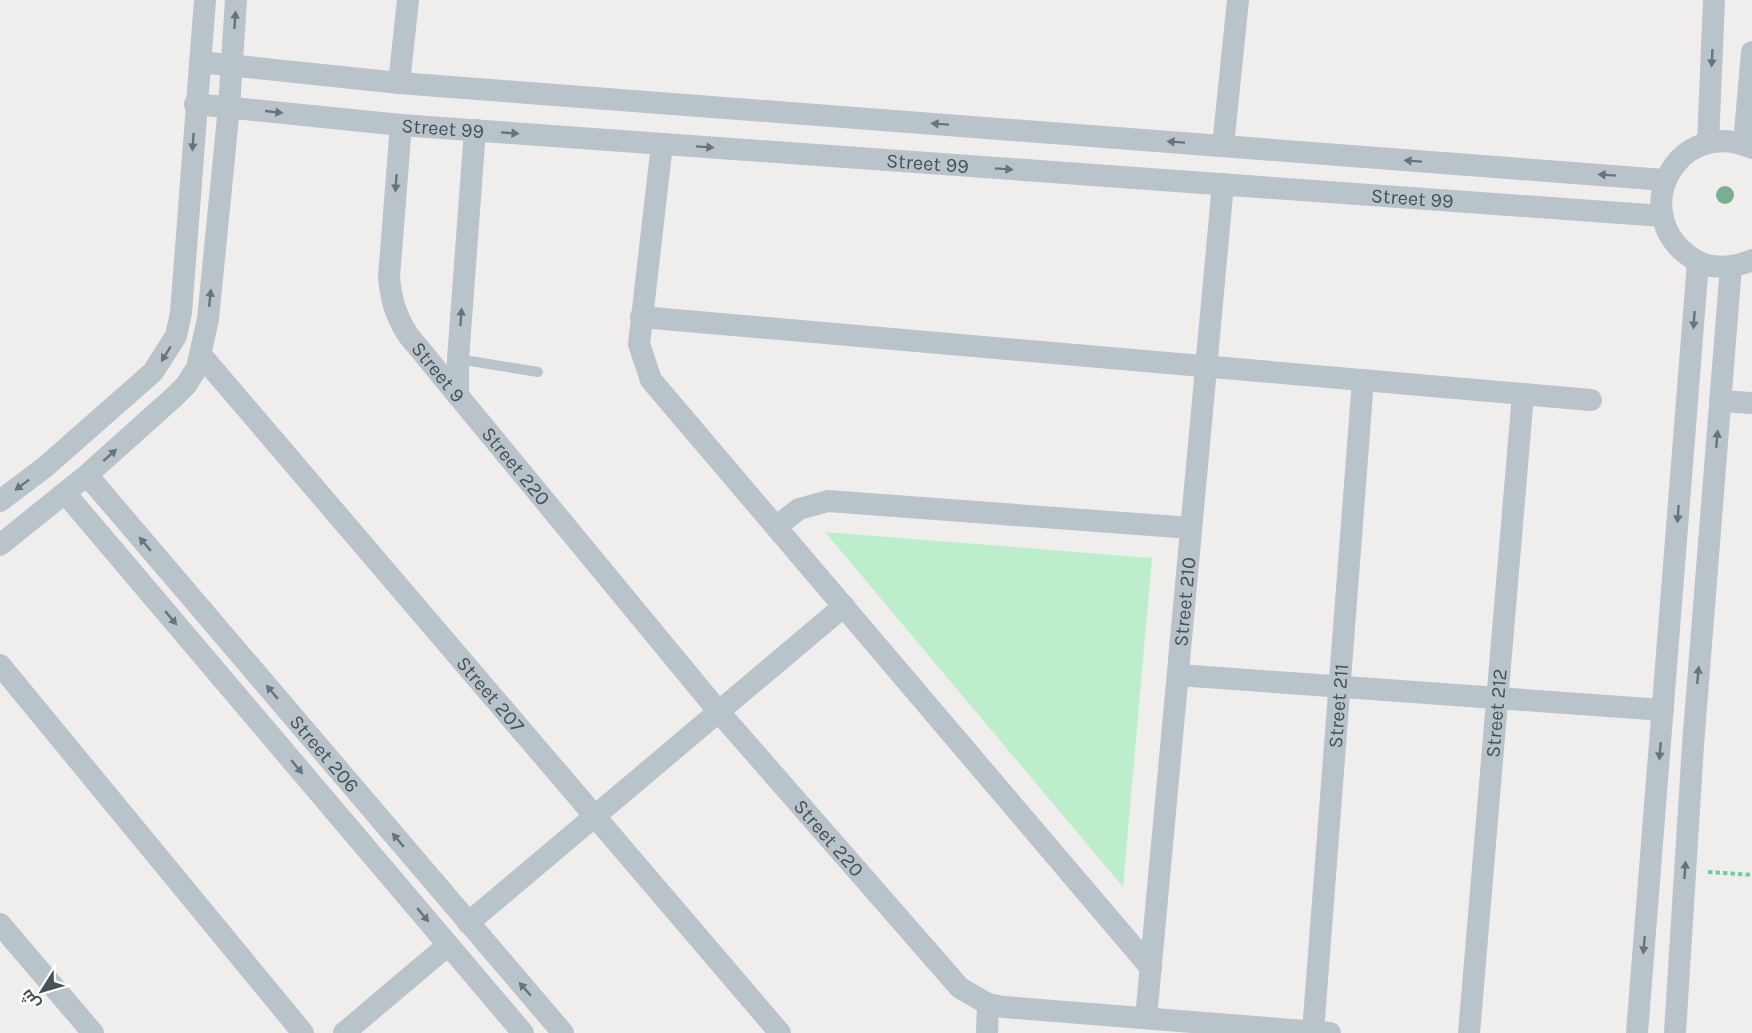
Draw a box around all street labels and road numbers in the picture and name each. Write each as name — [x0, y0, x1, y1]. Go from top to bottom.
street label: Street 99 — [401, 114, 485, 143]
street label: Street 99 — [885, 149, 970, 178]
street label: Street 99 — [1370, 184, 1454, 213]
street label: Street 9 — [407, 337, 470, 407]
street label: Street 220 — [477, 422, 555, 510]
street label: Street 210 — [1169, 556, 1201, 648]
street label: Street 207 — [451, 652, 529, 738]
street label: Street 211 — [1324, 663, 1353, 749]
street label: Street 212 — [1481, 668, 1512, 759]
street label: Street 206 — [285, 710, 364, 797]
street label: Street 220 — [789, 795, 868, 881]

